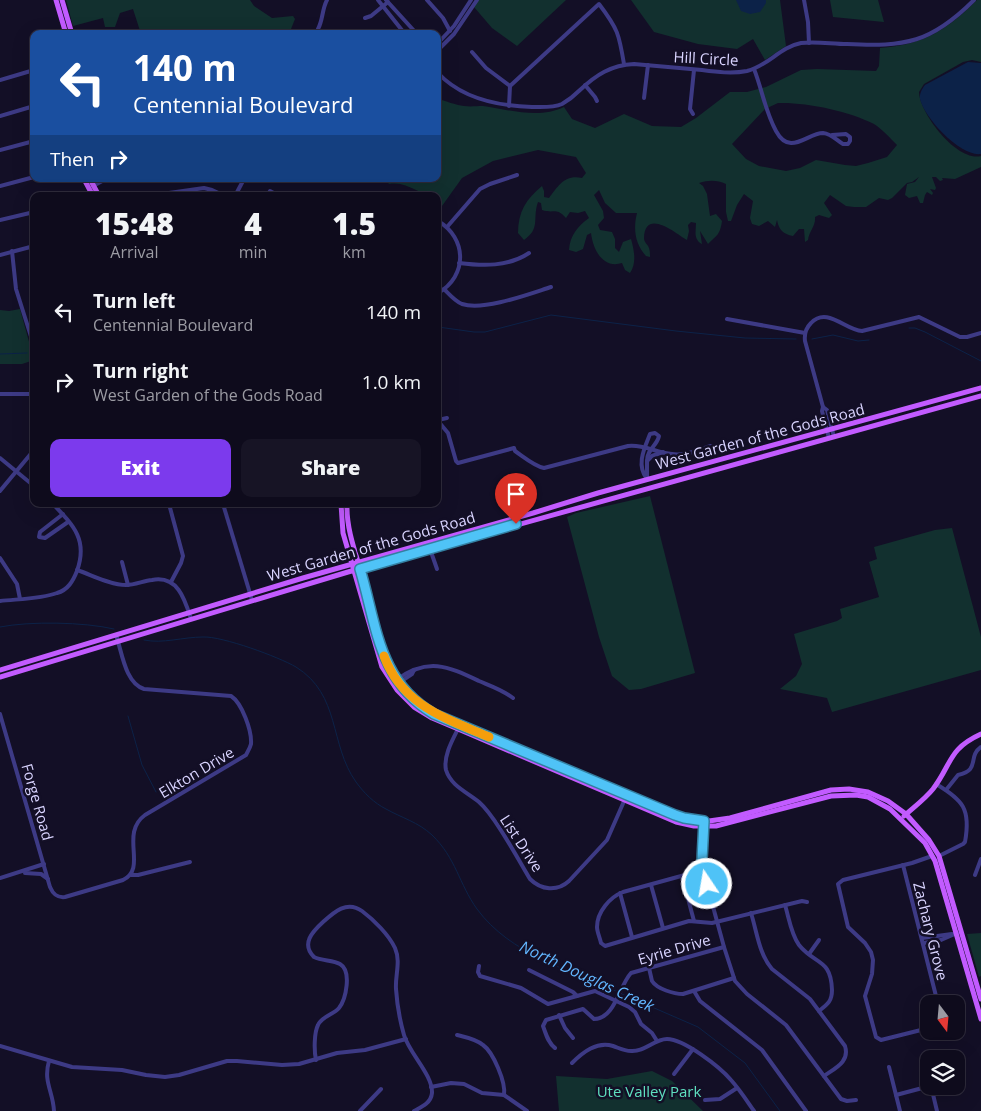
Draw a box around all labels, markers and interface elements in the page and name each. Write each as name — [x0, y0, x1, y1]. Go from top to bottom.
text: 140 m — [133, 44, 237, 91]
street label: Hill Circle — [673, 46, 739, 70]
icon: left — [50, 50, 115, 115]
text: Centennial Boulevard — [133, 89, 353, 119]
icon: right — [104, 145, 132, 173]
text: Then — [50, 146, 94, 172]
text: 15:48 — [95, 203, 174, 244]
text: 4 — [244, 203, 262, 244]
text: 1.5 — [332, 203, 376, 244]
text: Arrival — [110, 241, 158, 263]
text: min — [239, 241, 267, 263]
text: km — [343, 241, 366, 263]
text: Turn left — [93, 288, 175, 314]
icon: left — [50, 298, 78, 326]
text: 140 m — [366, 299, 421, 325]
text: Centennial Boulevard — [93, 314, 253, 336]
text: Turn right — [93, 358, 188, 384]
icon: right — [50, 368, 78, 396]
text: 1.0 km — [362, 369, 421, 395]
text: West Garden of the Gods Road — [93, 384, 323, 406]
street label: West Garden of the Gods Road — [653, 398, 867, 474]
button: Exit — [50, 439, 231, 497]
button: Share — [241, 439, 421, 497]
pin — [495, 473, 537, 524]
icon: arrive — [502, 480, 530, 508]
street label: West Garden of the Gods Road — [265, 507, 477, 585]
street label: Elkton Drive — [155, 742, 237, 802]
street label: Forge Road — [17, 761, 59, 843]
street label: List Drive — [496, 810, 548, 876]
position arrow — [680, 857, 732, 909]
street label: Zachary Grove — [909, 880, 953, 982]
street label: Eyrie Drive — [635, 929, 713, 969]
water label: North Douglas Creek — [516, 935, 659, 1017]
north arrow — [920, 995, 965, 1040]
map controls — [920, 995, 965, 1095]
button: layers — [920, 1050, 965, 1095]
park label: Ute Valley Park — [597, 1081, 701, 1101]

